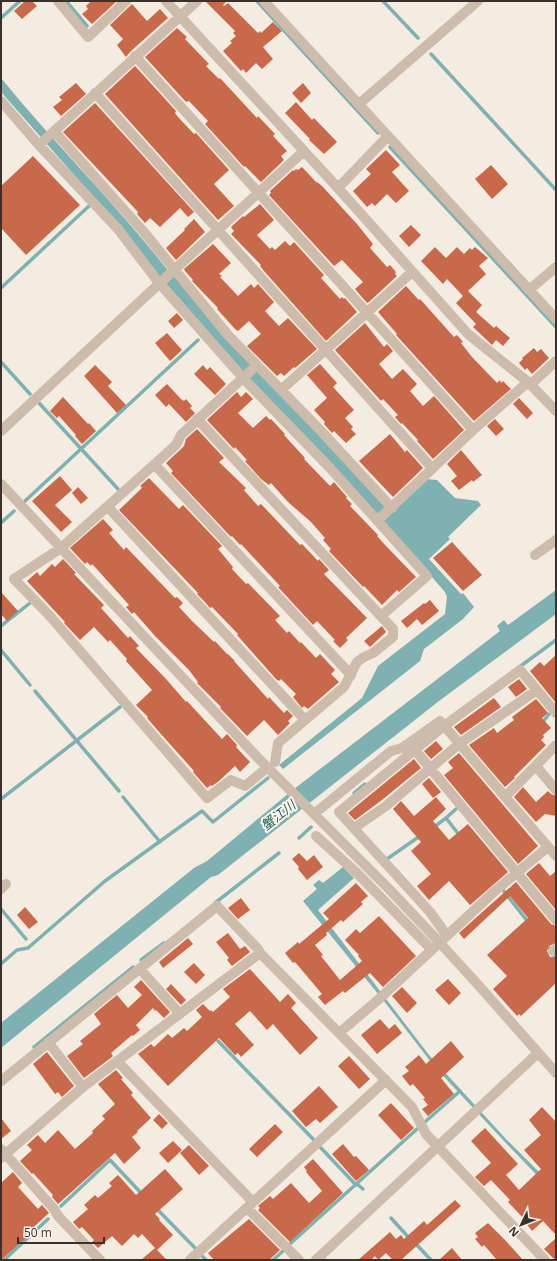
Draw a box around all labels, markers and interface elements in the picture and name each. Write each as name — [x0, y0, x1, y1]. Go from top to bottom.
water label: 蟹江川 — [257, 795, 300, 834]
north arrow — [501, 1205, 541, 1245]
scale bar — [18, 1219, 104, 1245]
text: 50 m — [24, 1224, 52, 1241]
text: N — [505, 1224, 522, 1241]

